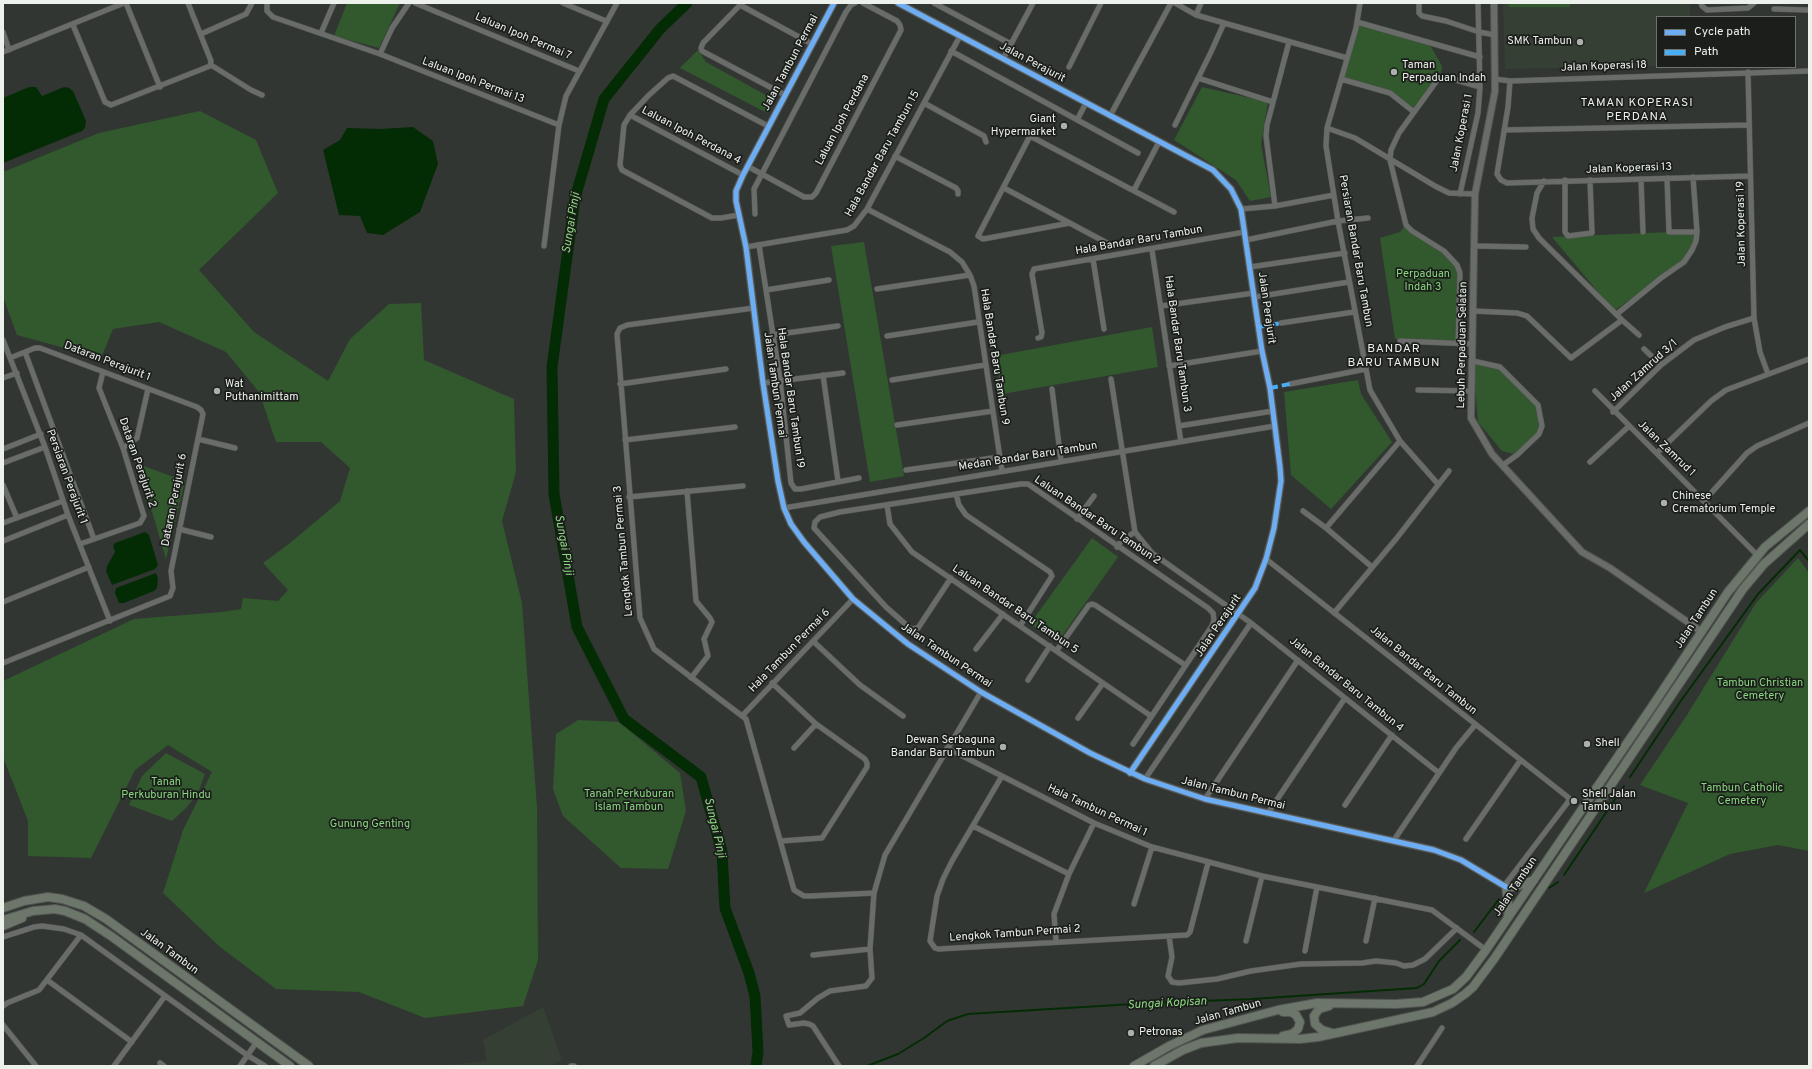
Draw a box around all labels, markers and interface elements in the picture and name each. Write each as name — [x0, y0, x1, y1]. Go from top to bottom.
street label: Laluan Ipoh Permai 7 — [473, 11, 573, 63]
street label: Jalan Tambun Permai — [760, 13, 822, 113]
legend — [1656, 16, 1796, 68]
text: Cycle path — [1694, 24, 1751, 40]
place label: SMK Tambun — [1507, 35, 1572, 49]
marker: SMK Tambun — [1575, 37, 1585, 47]
street label: Jalan Perajurit — [997, 40, 1067, 86]
text: Path — [1694, 44, 1719, 60]
street label: Laluan Ipoh Permai 13 — [420, 55, 526, 107]
place label: Taman Perpaduan Indah — [1402, 59, 1486, 85]
street label: Jalan Koperasi 18 — [1561, 59, 1647, 75]
marker: Taman Perpaduan Indah — [1389, 67, 1399, 77]
street label: Laluan Ipoh Perdana — [813, 72, 873, 168]
street label: Hala Bandar Baru Tambun 15 — [843, 89, 923, 219]
street label: Jalan Koperasi 1 — [1448, 93, 1476, 173]
district label: TAMAN KOPERASI PERDANA — [1580, 97, 1694, 125]
street label: Laluan Ipoh Perdana 4 — [639, 104, 743, 168]
place label: Giant Hypermarket — [991, 113, 1056, 139]
marker: Giant Hypermarket — [1059, 121, 1069, 131]
street label: Jalan Koperasi 13 — [1586, 161, 1672, 177]
street label: Persiaran Bandar Baru Tambun — [1335, 174, 1375, 328]
street label: Jalan Koperasi 19 — [1735, 181, 1749, 267]
water label: Sungai Pinji — [560, 192, 584, 254]
street label: Hala Bandar Baru Tambun — [1074, 223, 1204, 259]
park label: Perpaduan Indah 3 — [1396, 268, 1450, 294]
street label: Jalan Perajurit — [1254, 271, 1278, 345]
street label: Hala Bandar Baru Tambun 3 — [1161, 275, 1193, 413]
street label: Lebuh Perpaduan Selatan — [1455, 281, 1471, 409]
street label: Hala Bandar Baru Tambun 9 — [977, 288, 1011, 426]
street label: Hala Bandar Baru Tambun 19 — [774, 327, 806, 469]
street label: Jalan Tambun Permai — [760, 331, 788, 439]
street label: Jalan Zamrud 3/1 — [1607, 337, 1681, 405]
street label: Dataran Perajurit 1 — [62, 339, 152, 385]
district label: BANDAR BARU TAMBUN — [1347, 343, 1441, 371]
place label: Wat Puthanimittam — [225, 378, 298, 404]
marker: Wat Puthanimittam — [212, 386, 222, 396]
street label: Dataran Perajurit 2 — [115, 416, 159, 510]
street label: Jalan Zamrud 1 — [1634, 418, 1698, 480]
street label: Persiaran Perajurit 1 — [43, 428, 89, 526]
street label: Medan Bandar Baru Tambun — [958, 440, 1098, 474]
street label: Dataran Perajurit 6 — [160, 452, 190, 548]
street label: Laluan Bandar Baru Tambun 2 — [1031, 474, 1163, 568]
street label: Lengkok Tambun Permai 3 — [612, 485, 636, 617]
place label: Chinese Crematorium Temple — [1672, 490, 1775, 516]
marker: Chinese Crematorium Temple — [1659, 498, 1669, 508]
water label: Sungai Pinji — [551, 513, 575, 577]
street label: Laluan Bandar Baru Tambun 5 — [949, 563, 1081, 657]
street label: Jalan Tambun — [1673, 586, 1721, 652]
street label: Jalan Perajurit — [1193, 592, 1245, 660]
street label: Hala Tambun Permai 6 — [747, 607, 833, 695]
street label: Jalan Tambun Permai — [898, 621, 994, 691]
street label: Jalan Bandar Baru Tambun — [1367, 624, 1479, 718]
street label: Jalan Bandar Baru Tambun 4 — [1286, 635, 1406, 735]
park label: Tambun Christian Cemetery — [1717, 677, 1803, 703]
place label: Dewan Serbaguna Bandar Baru Tambun — [891, 734, 995, 760]
place label: Shell — [1595, 737, 1620, 751]
marker: Shell — [1582, 739, 1592, 749]
marker: Dewan Serbaguna Bandar Baru Tambun — [998, 742, 1008, 752]
street label: Jalan Tambun Permai — [1180, 775, 1286, 813]
park label: Tanah Perkuburan Hindu — [121, 776, 211, 802]
street label: Hala Tambun Permai 1 — [1045, 782, 1149, 840]
park label: Tambun Catholic Cemetery — [1701, 782, 1783, 808]
park label: Tanah Perkuburan Islam Tambun — [584, 788, 674, 814]
place label: Shell Jalan Tambun — [1582, 788, 1636, 814]
water label: Sungai Pinji — [700, 796, 728, 860]
marker: Shell Jalan Tambun — [1569, 796, 1579, 806]
park label: Gunung Genting — [330, 818, 410, 832]
street label: Jalan Tambun — [1491, 855, 1541, 919]
street label: Lengkok Tambun Permai 2 — [949, 923, 1081, 945]
street label: Jalan Tambun — [137, 926, 201, 978]
water label: Sungai Kopisan — [1127, 995, 1207, 1013]
street label: Jalan Tambun — [1193, 997, 1263, 1029]
place label: Petronas — [1139, 1026, 1183, 1040]
marker: Petronas — [1126, 1028, 1136, 1038]

